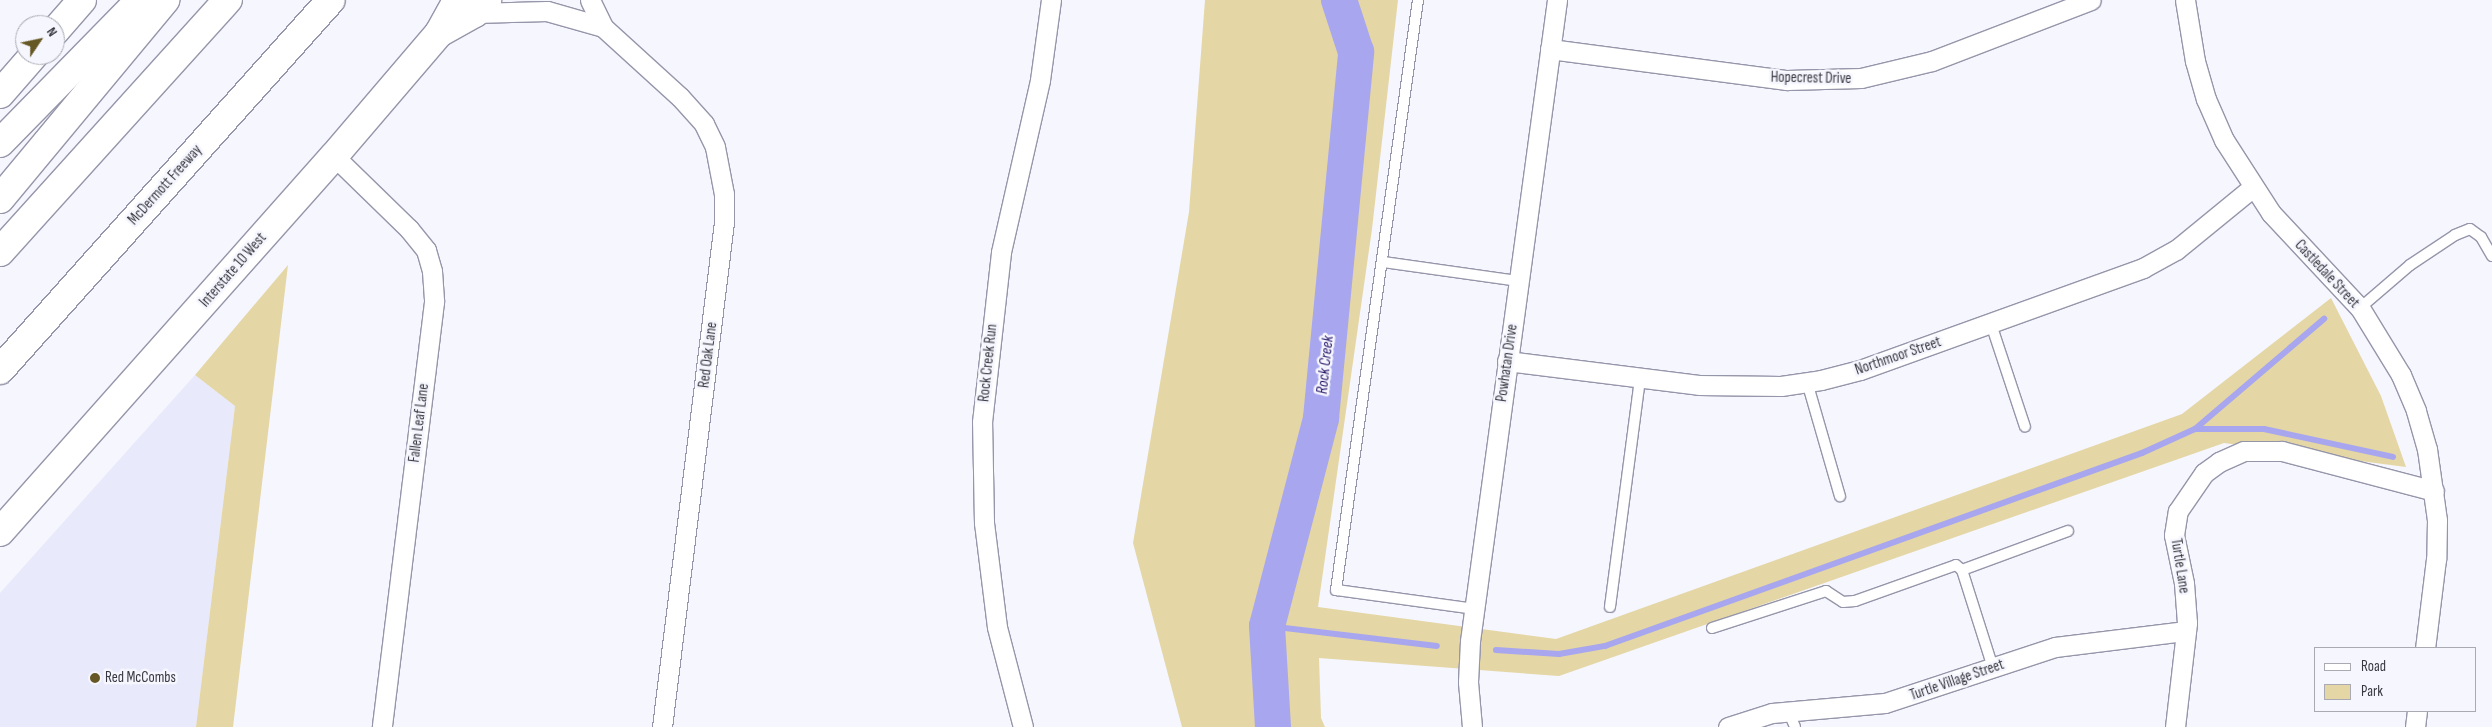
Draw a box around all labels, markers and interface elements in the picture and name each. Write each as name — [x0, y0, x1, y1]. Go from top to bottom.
north arrow — [15, 15, 65, 65]
text: N — [43, 24, 61, 40]
street label: Hopecrest Drive — [1771, 68, 1851, 88]
street label: McDermott Freeway — [124, 141, 206, 229]
street label: Interstate 10 West — [196, 229, 270, 311]
street label: Castledale Street — [2291, 236, 2363, 312]
street label: Red Oak Lane — [695, 321, 721, 389]
street label: Rock Creek Run — [975, 323, 1001, 403]
street label: Powhatan Drive — [1493, 323, 1521, 403]
street label: Northmoor Street — [1853, 333, 1943, 379]
water label: Rock Creek — [1313, 335, 1339, 395]
street label: Fallen Leaf Lane — [405, 383, 433, 463]
street label: Turtle Lane — [2167, 537, 2193, 595]
legend — [2314, 647, 2477, 712]
street label: Turtle Village Street — [1908, 655, 2006, 705]
text: Road — [2361, 657, 2386, 676]
place label: Red McCombs — [105, 669, 176, 687]
marker: Red McCombs — [89, 672, 101, 684]
text: Park — [2361, 682, 2383, 701]

